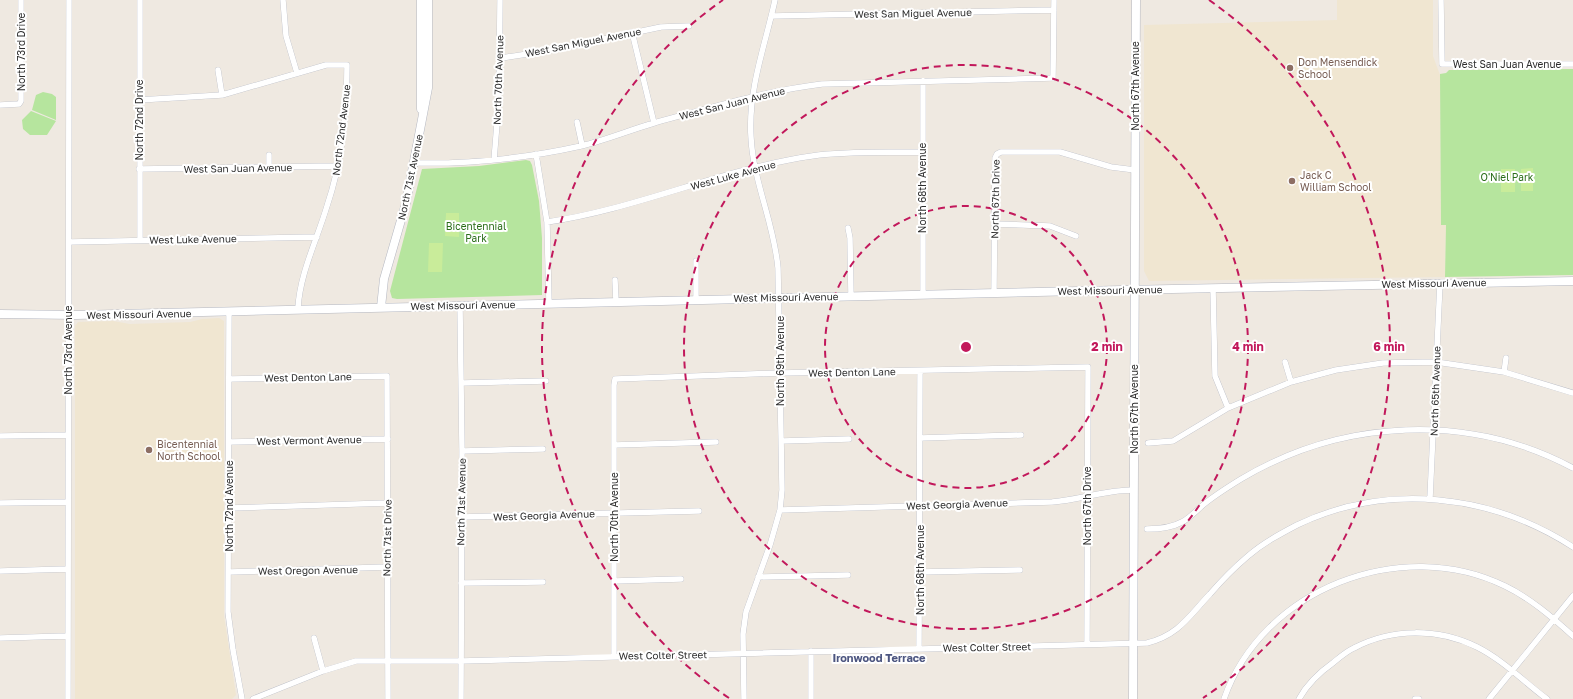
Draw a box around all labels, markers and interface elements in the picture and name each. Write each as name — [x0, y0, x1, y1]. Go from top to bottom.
street label: West San Miguel Avenue — [854, 6, 972, 20]
street label: North 73rd Drive — [15, 12, 27, 91]
street label: West San Miguel Avenue — [524, 25, 642, 59]
street label: North 70th Avenue — [490, 35, 506, 125]
street label: North 67th Avenue — [1129, 41, 1141, 131]
place label: Don Mensendick School — [1298, 56, 1378, 80]
street label: West San Juan Avenue — [1453, 58, 1562, 70]
marker: Don Mensendick School — [1285, 63, 1295, 73]
street label: North 72nd Drive — [133, 79, 145, 161]
street label: North 72nd Avenue — [329, 84, 353, 176]
street label: West San Juan Avenue — [678, 84, 786, 122]
street label: North 71st Avenue — [395, 133, 425, 221]
street label: North 68th Avenue — [916, 143, 928, 233]
street label: West Luke Avenue — [689, 158, 777, 192]
street label: North 67th Drive — [988, 159, 1002, 239]
street label: West San Juan Avenue — [184, 161, 293, 175]
place label: Jack C William School — [1300, 169, 1372, 193]
park label: O'Niel Park — [1480, 171, 1534, 183]
marker: Jack C William School — [1287, 176, 1297, 186]
park label: Bicentennial Park — [446, 220, 506, 244]
street label: West Luke Avenue — [149, 232, 237, 246]
street label: West Missouri Avenue — [1381, 276, 1487, 290]
street label: West Missouri Avenue — [1057, 283, 1163, 297]
street label: West Missouri Avenue — [733, 290, 839, 304]
street label: West Missouri Avenue — [410, 298, 516, 312]
street label: North 73rd Avenue — [62, 305, 74, 395]
street label: West Missouri Avenue — [86, 307, 192, 321]
street label: North 69th Avenue — [774, 316, 786, 406]
text: 2 min — [1091, 339, 1123, 354]
text: 4 min — [1232, 339, 1264, 354]
text: 6 min — [1373, 339, 1405, 354]
centre of rings — [959, 340, 973, 354]
street label: North 65th Avenue — [1427, 346, 1443, 436]
street label: North 67th Avenue — [1128, 364, 1140, 454]
street label: West Denton Lane — [808, 365, 896, 379]
street label: West Denton Lane — [264, 370, 352, 384]
street label: West Vermont Avenue — [256, 433, 362, 447]
place label: Bicentennial North School — [157, 438, 221, 462]
marker: Bicentennial North School — [144, 445, 154, 455]
street label: North 71st Avenue — [454, 458, 468, 546]
street label: North 72nd Avenue — [223, 460, 235, 552]
street label: North 67th Drive — [1081, 466, 1093, 546]
street label: North 70th Avenue — [608, 472, 620, 562]
street label: West Georgia Avenue — [906, 496, 1008, 512]
street label: North 71st Drive — [380, 499, 394, 577]
street label: West Georgia Avenue — [493, 507, 595, 523]
street label: North 68th Avenue — [914, 525, 926, 615]
street label: West Oregon Avenue — [258, 563, 358, 577]
street label: West Colter Street — [943, 640, 1031, 654]
street label: West Colter Street — [619, 648, 707, 662]
district label: Ironwood Terrace — [832, 651, 926, 664]

